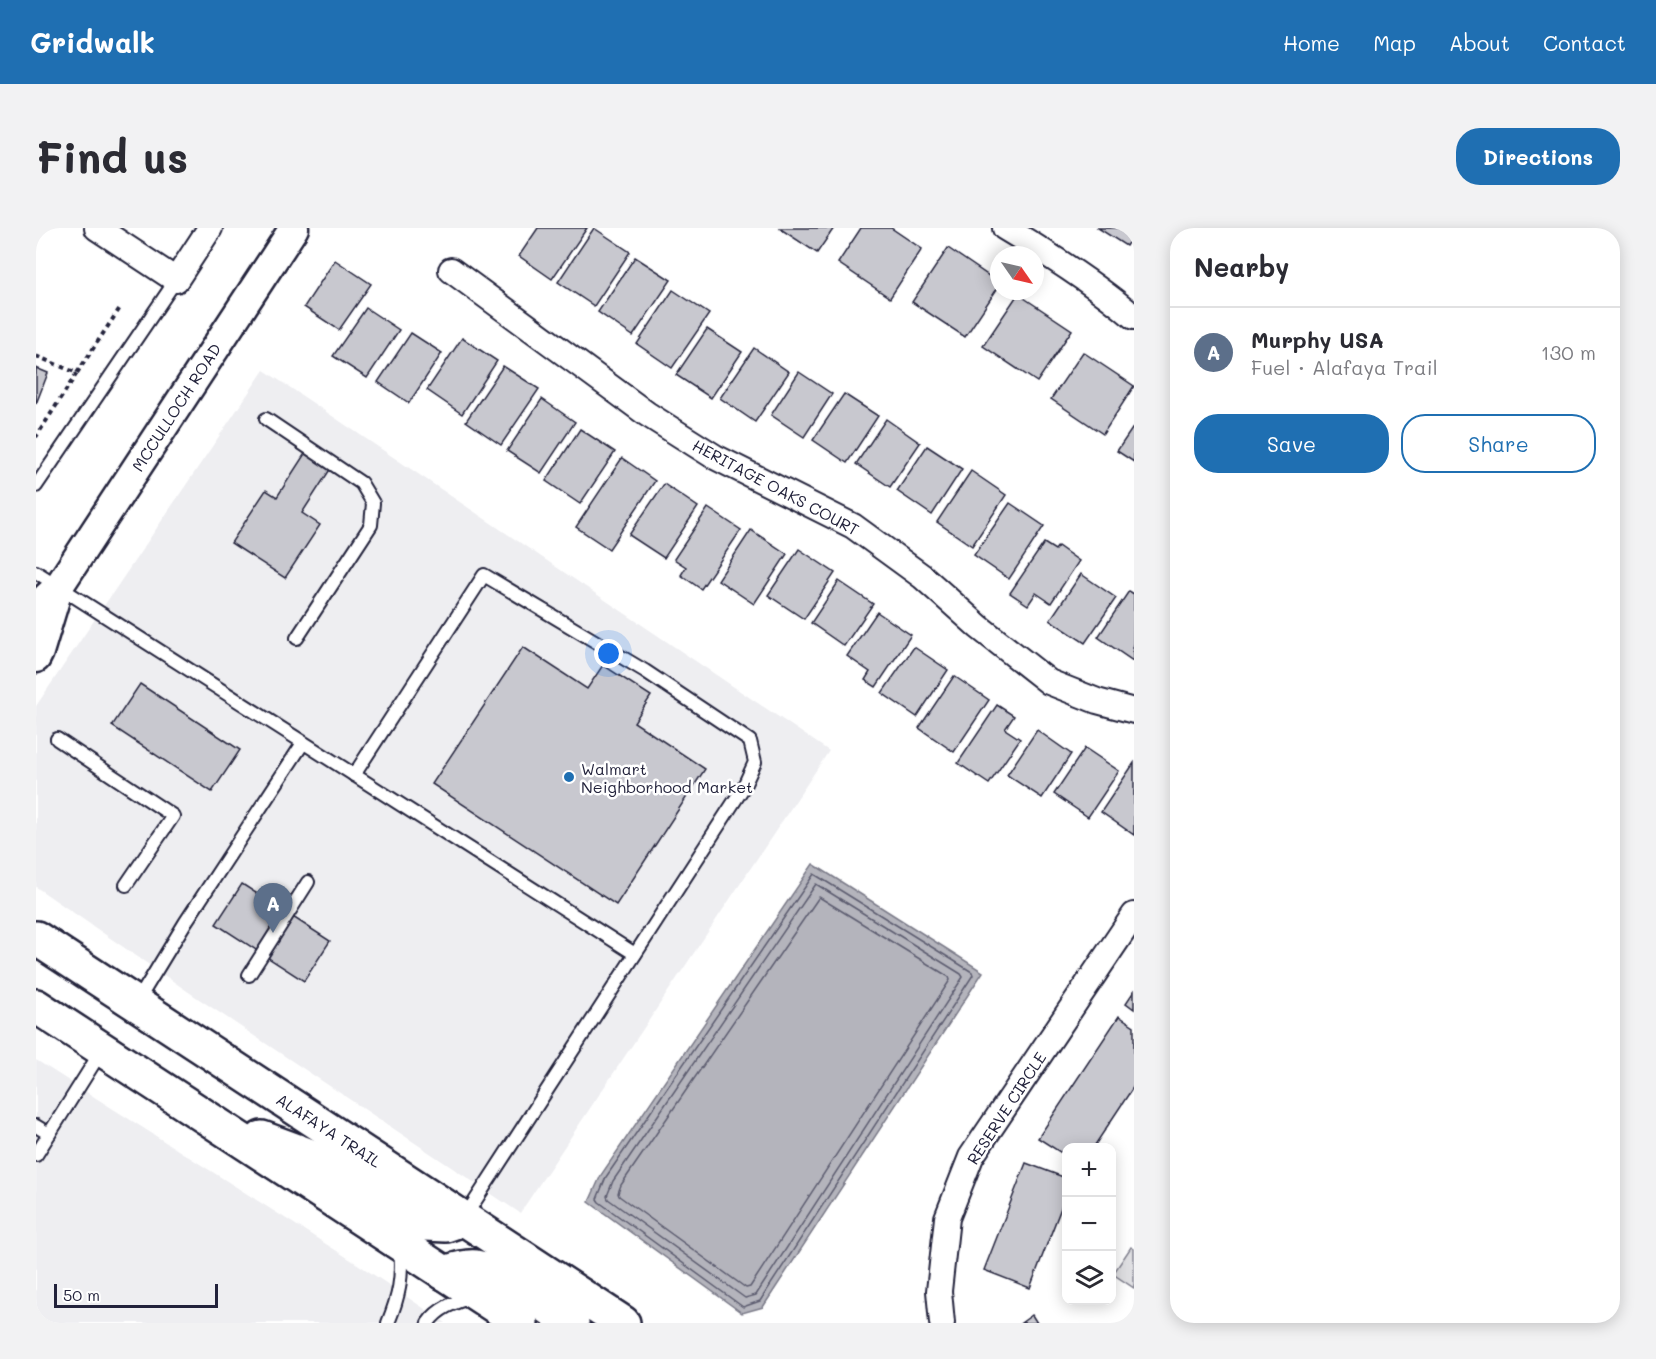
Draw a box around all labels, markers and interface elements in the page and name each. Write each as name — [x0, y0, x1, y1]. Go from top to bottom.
text: Gridwalk — [30, 24, 155, 60]
text: Home — [1283, 29, 1340, 56]
text: Map — [1373, 29, 1416, 56]
text: About — [1449, 29, 1510, 56]
text: Contact — [1543, 29, 1626, 56]
button: Directions — [1456, 128, 1620, 185]
text: Find us — [36, 129, 188, 184]
north arrow — [990, 246, 1044, 300]
text: Nearby — [1194, 250, 1289, 284]
text: Murphy USA — [1251, 325, 1384, 354]
street label: MCCULLOCH ROAD — [127, 339, 225, 475]
text: A — [1207, 339, 1220, 365]
text: 130 m — [1541, 339, 1596, 365]
text: Fuel · Alafaya Trail — [1251, 354, 1438, 380]
button: Save — [1194, 414, 1389, 473]
button: Share — [1401, 414, 1596, 473]
street label: HERITAGE OAKS COURT — [689, 434, 863, 540]
your location — [594, 639, 623, 668]
place label: Walmart Neighborhood Market — [581, 758, 753, 797]
marker: Walmart Neighborhood Market — [562, 770, 576, 784]
pin: A — [254, 884, 292, 933]
street label: RESERVE CIRCLE — [962, 1048, 1050, 1168]
street label: ALAFAYA TRAIL — [272, 1088, 386, 1172]
map controls — [1062, 1143, 1116, 1305]
button: + — [1062, 1143, 1116, 1197]
button: − — [1062, 1197, 1116, 1251]
button: layers — [1062, 1251, 1116, 1305]
scale bar — [54, 1281, 218, 1308]
text: 50 m — [63, 1284, 100, 1305]

